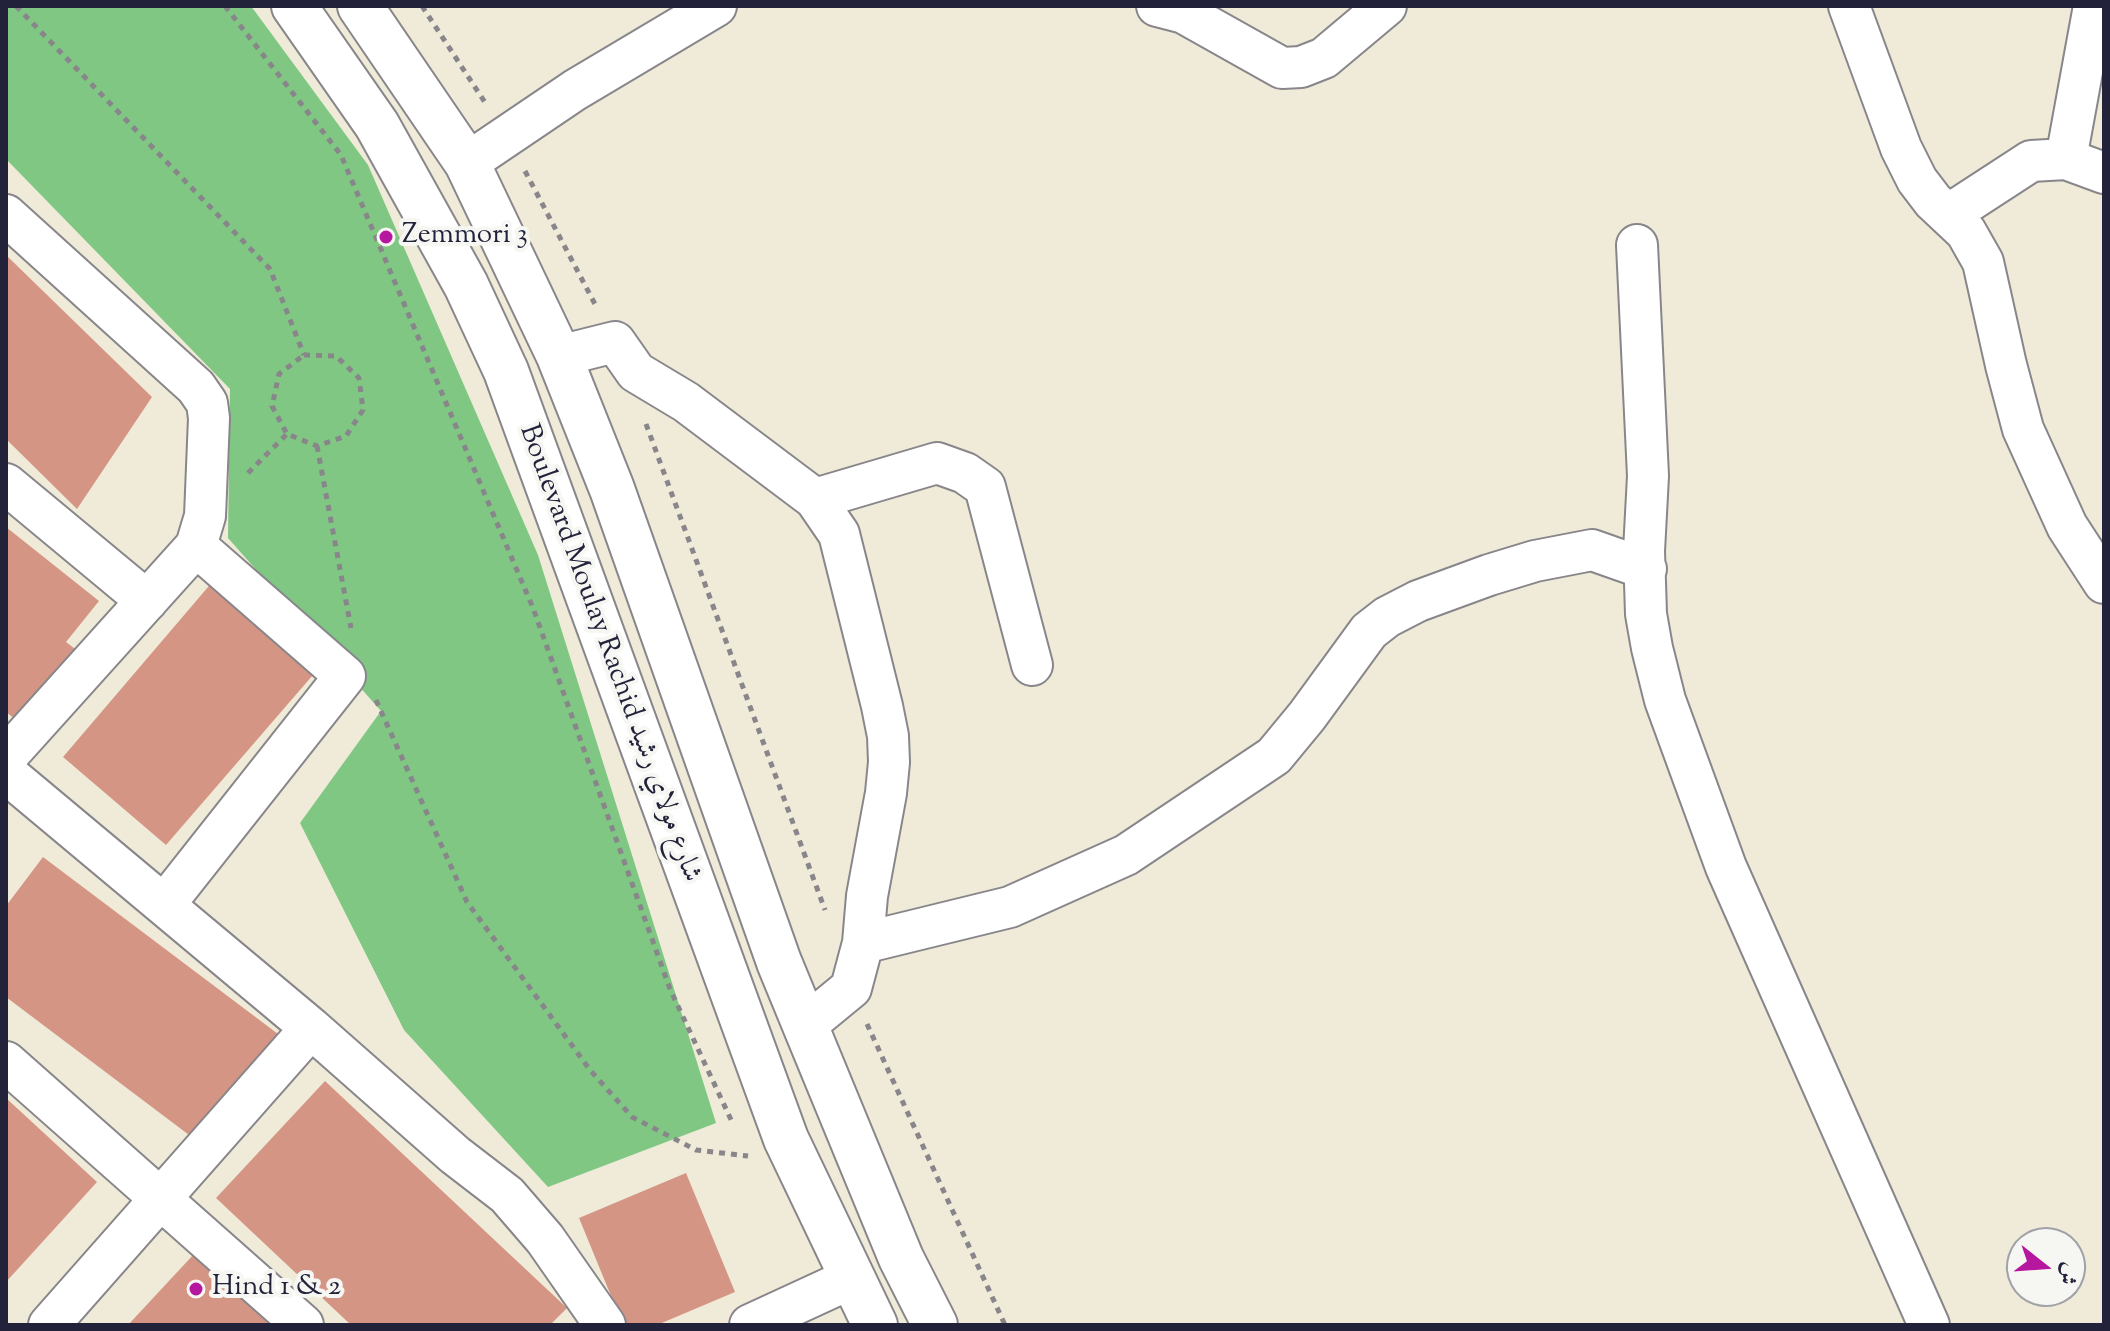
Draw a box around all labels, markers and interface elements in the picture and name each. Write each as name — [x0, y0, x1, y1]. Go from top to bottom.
place label: Zemmori 3 — [402, 220, 528, 254]
marker: Zemmori 3 — [377, 228, 395, 246]
street label: Boulevard Moulay Rachid شارع مولاي رشيد — [509, 421, 707, 887]
north arrow — [2006, 1227, 2086, 1307]
text: ش — [2049, 1258, 2086, 1289]
place label: Hind 1 & 2 — [212, 1272, 341, 1306]
marker: Hind 1 & 2 — [187, 1280, 205, 1298]

